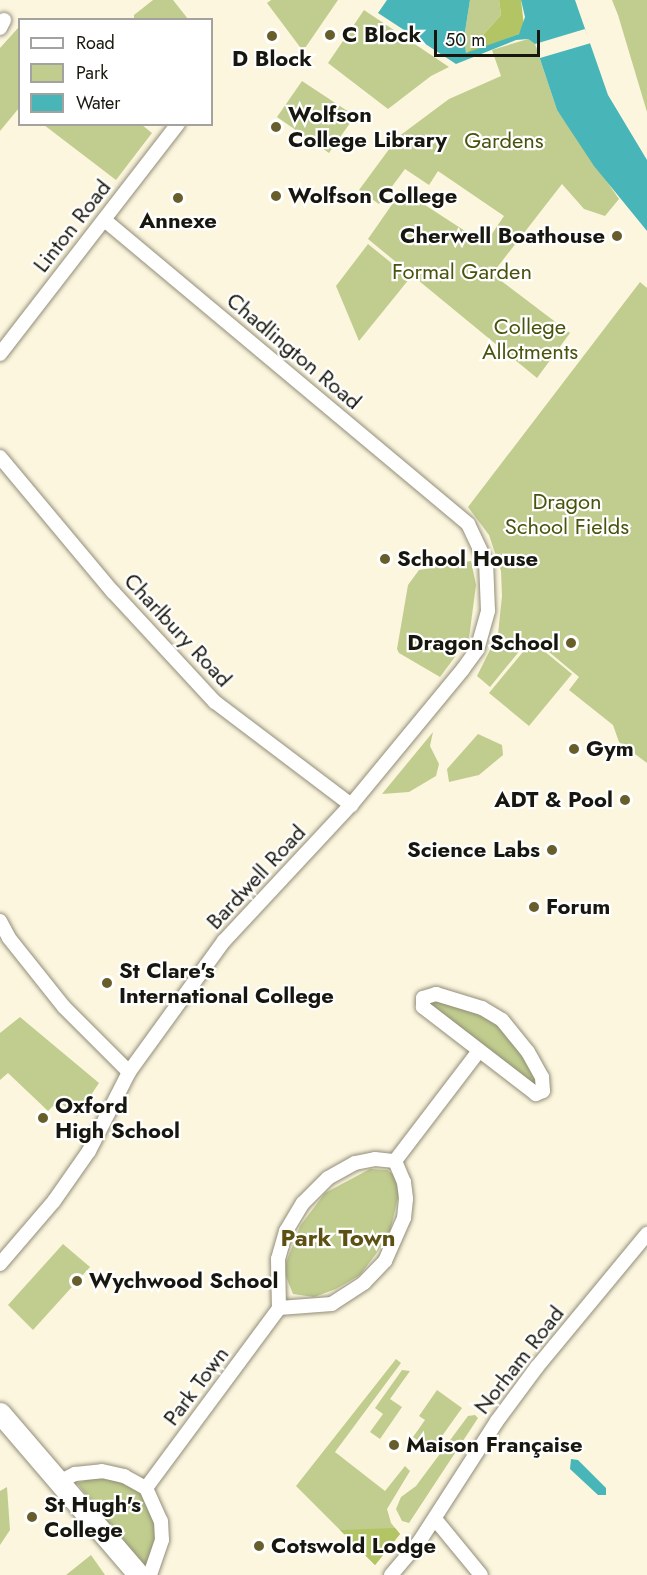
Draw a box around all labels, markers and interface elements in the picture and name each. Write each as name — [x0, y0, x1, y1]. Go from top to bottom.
legend — [18, 18, 213, 126]
scale bar — [437, 18, 544, 56]
place label: C Block — [342, 22, 421, 48]
text: 50 m — [445, 27, 485, 53]
marker: C Block — [323, 28, 337, 42]
marker: D Block — [265, 29, 279, 43]
text: Road — [76, 30, 115, 56]
place label: D Block — [232, 46, 312, 72]
text: Park — [76, 60, 108, 86]
text: Water — [76, 90, 120, 116]
place label: Wolfson College Library — [288, 101, 447, 152]
marker: Wolfson College Library — [269, 120, 283, 134]
park label: Gardens — [464, 128, 544, 154]
street label: Linton Road — [28, 175, 116, 277]
place label: Wolfson College — [288, 183, 457, 209]
marker: Wolfson College — [269, 189, 283, 203]
marker: Annexe — [171, 191, 185, 205]
place label: Annexe — [139, 208, 217, 234]
place label: Cherwell Boathouse — [400, 223, 605, 249]
marker: Cherwell Boathouse — [610, 229, 624, 243]
park label: Formal Garden — [392, 259, 532, 285]
street label: Chadlington Road — [221, 287, 367, 415]
park label: College Allotments — [482, 313, 578, 364]
park label: Dragon School Fields — [505, 488, 629, 540]
place label: School House — [397, 546, 538, 572]
marker: School House — [378, 552, 392, 566]
street label: Charlbury Road — [119, 568, 237, 692]
place label: Dragon School — [407, 630, 559, 656]
marker: Dragon School — [564, 636, 578, 650]
place label: Gym — [586, 736, 634, 762]
marker: Gym — [567, 742, 581, 756]
place label: ADT & Pool — [494, 787, 613, 813]
marker: ADT & Pool — [618, 793, 632, 807]
street label: Bardwell Road — [201, 819, 311, 935]
place label: Science Labs — [407, 837, 540, 863]
marker: Science Labs — [545, 843, 559, 857]
place label: Forum — [546, 894, 610, 920]
marker: Forum — [527, 900, 541, 914]
place label: St Clare's International College — [119, 957, 334, 1008]
marker: St Clare's International College — [100, 976, 114, 990]
place label: Oxford High School — [55, 1092, 180, 1144]
marker: Oxford High School — [36, 1111, 50, 1125]
district label: Park Town — [280, 1224, 396, 1252]
place label: Wychwood School — [89, 1268, 278, 1294]
marker: Wychwood School — [70, 1274, 84, 1288]
street label: Norham Road — [469, 1301, 569, 1419]
street label: Park Town — [158, 1341, 234, 1431]
place label: Maison Française — [406, 1432, 583, 1458]
marker: Maison Française — [387, 1438, 401, 1452]
place label: St Hugh's College — [44, 1491, 141, 1542]
marker: St Hugh's College — [25, 1510, 39, 1524]
place label: Cotswold Lodge — [271, 1533, 436, 1559]
marker: Cotswold Lodge — [252, 1539, 266, 1553]

